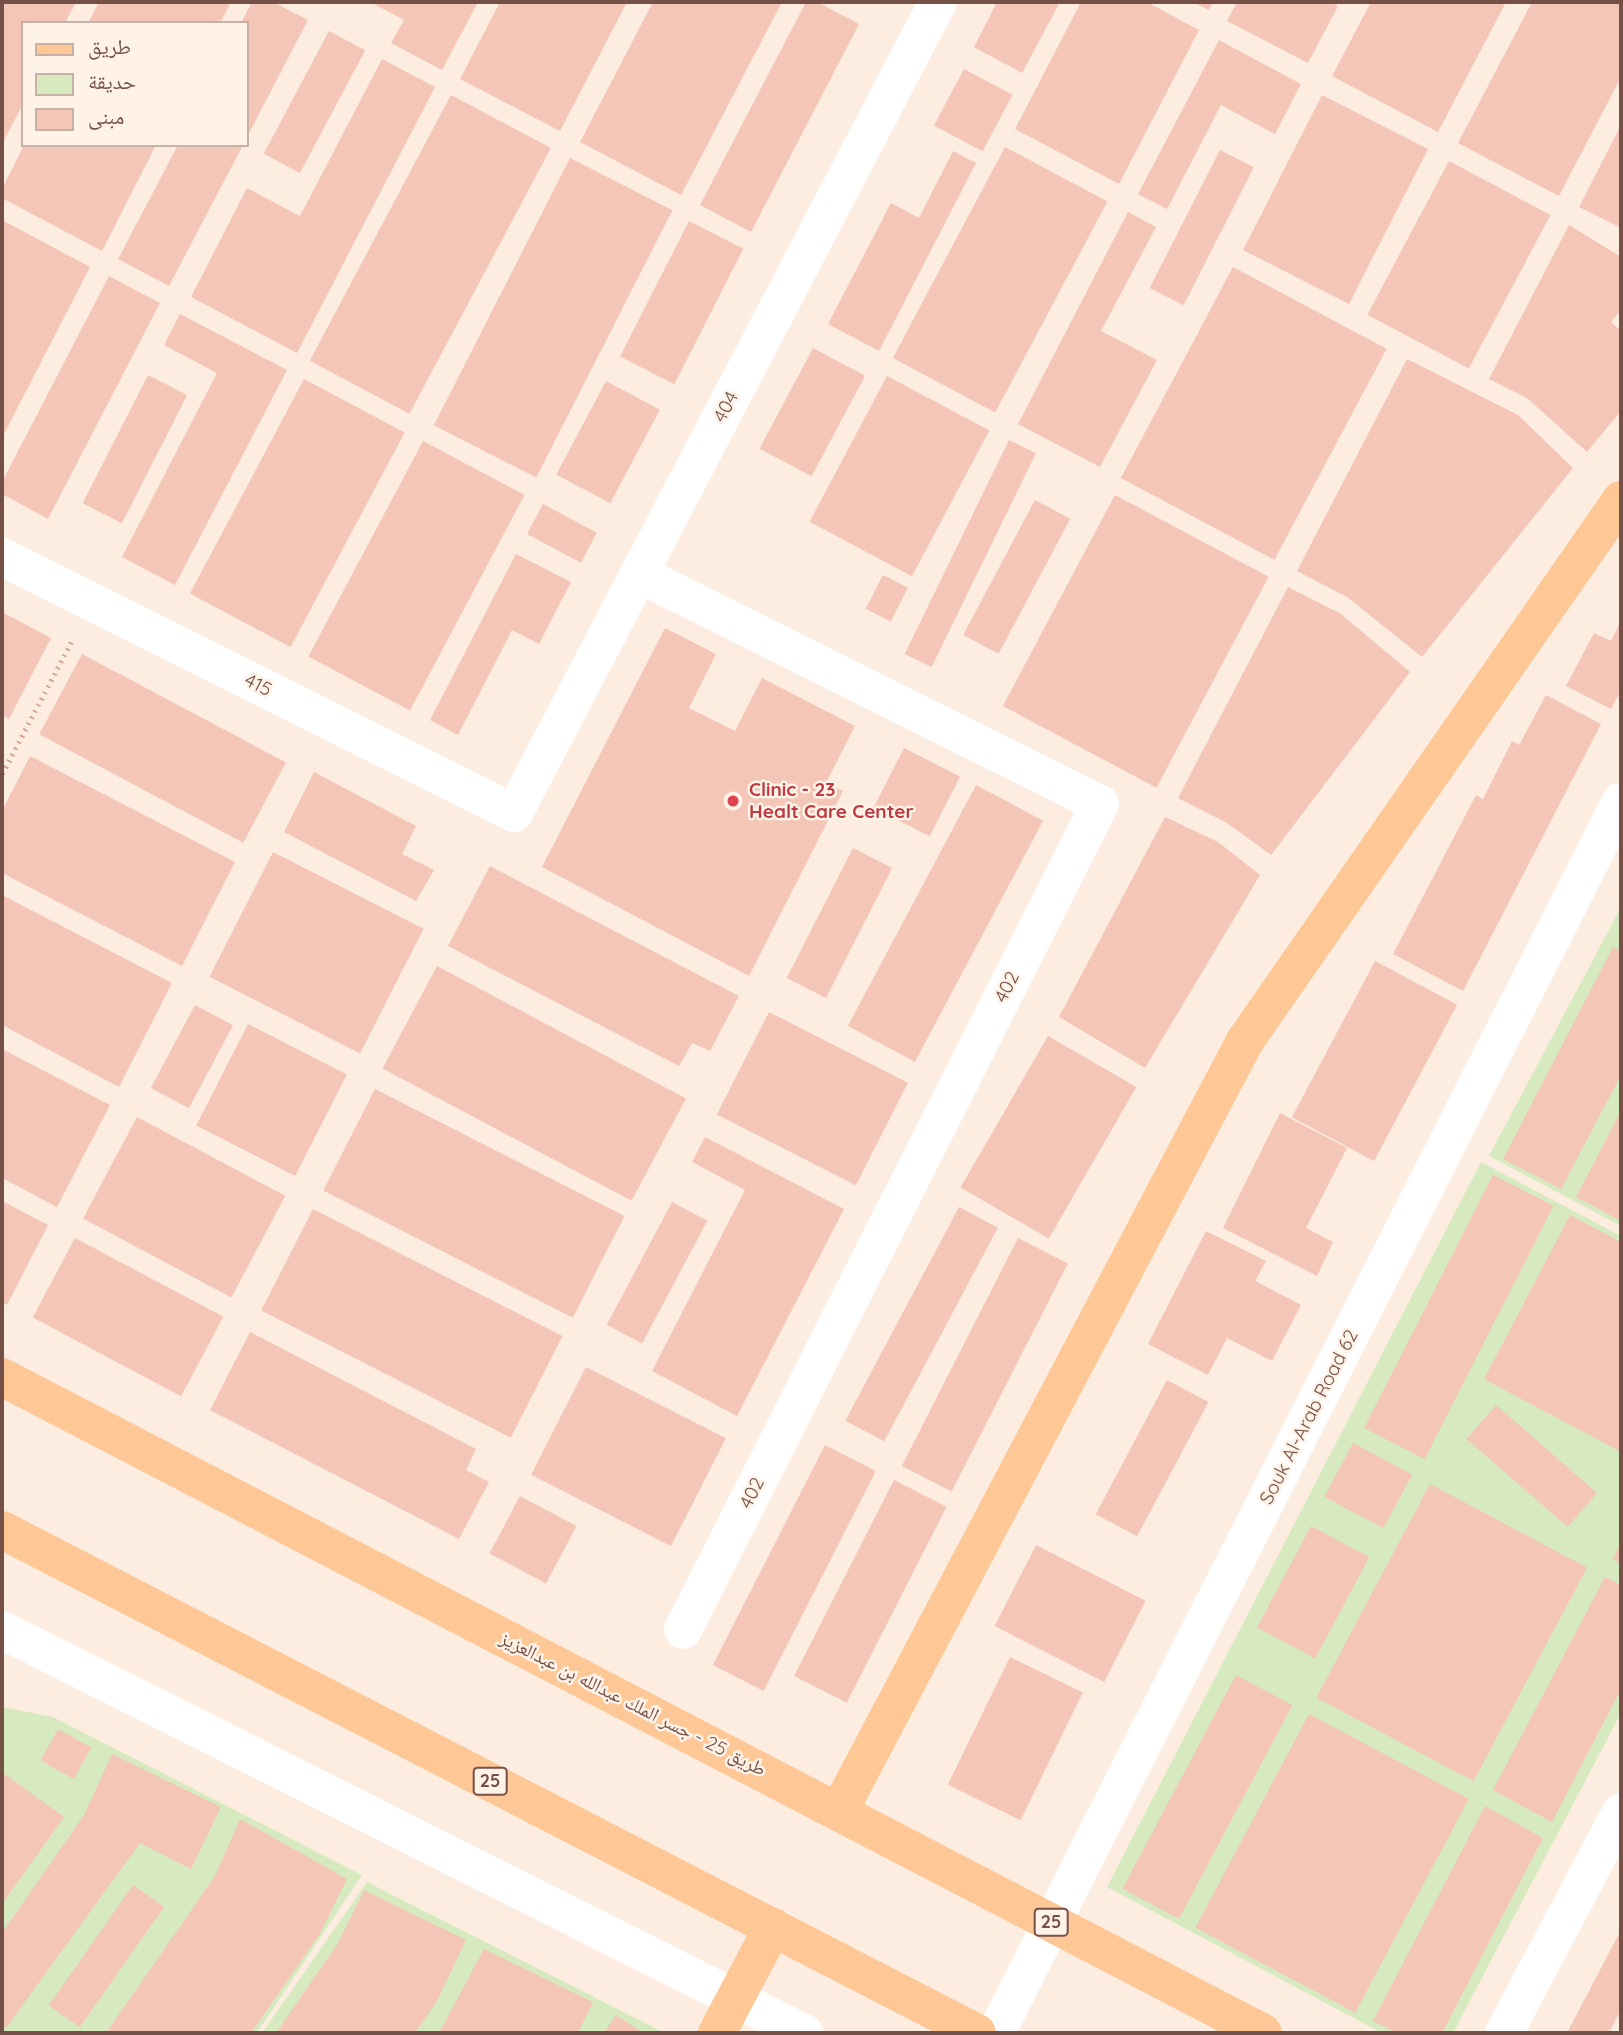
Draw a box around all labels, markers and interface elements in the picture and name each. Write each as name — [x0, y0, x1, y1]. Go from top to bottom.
legend — [21, 21, 248, 147]
text: طريق — [88, 33, 131, 59]
text: حديقة — [88, 68, 136, 94]
text: مبنى — [88, 103, 124, 129]
street label: 404 — [709, 388, 743, 426]
street label: 415 — [241, 669, 275, 701]
place label: Clinic - 23 Healt Care Center — [749, 779, 914, 823]
marker: Clinic - 23 Healt Care Center — [723, 791, 743, 811]
street label: 402 — [990, 968, 1024, 1006]
street label: Souk Al-Arab Road 62 — [1255, 1326, 1363, 1508]
street label: 402 — [735, 1474, 769, 1512]
street label: طريق 25 - جسر الملك عبدالله بن عبدالعزيز — [496, 1627, 770, 1781]
road number: 25 — [472, 1766, 508, 1796]
road number: 25 — [1034, 1908, 1068, 1936]

